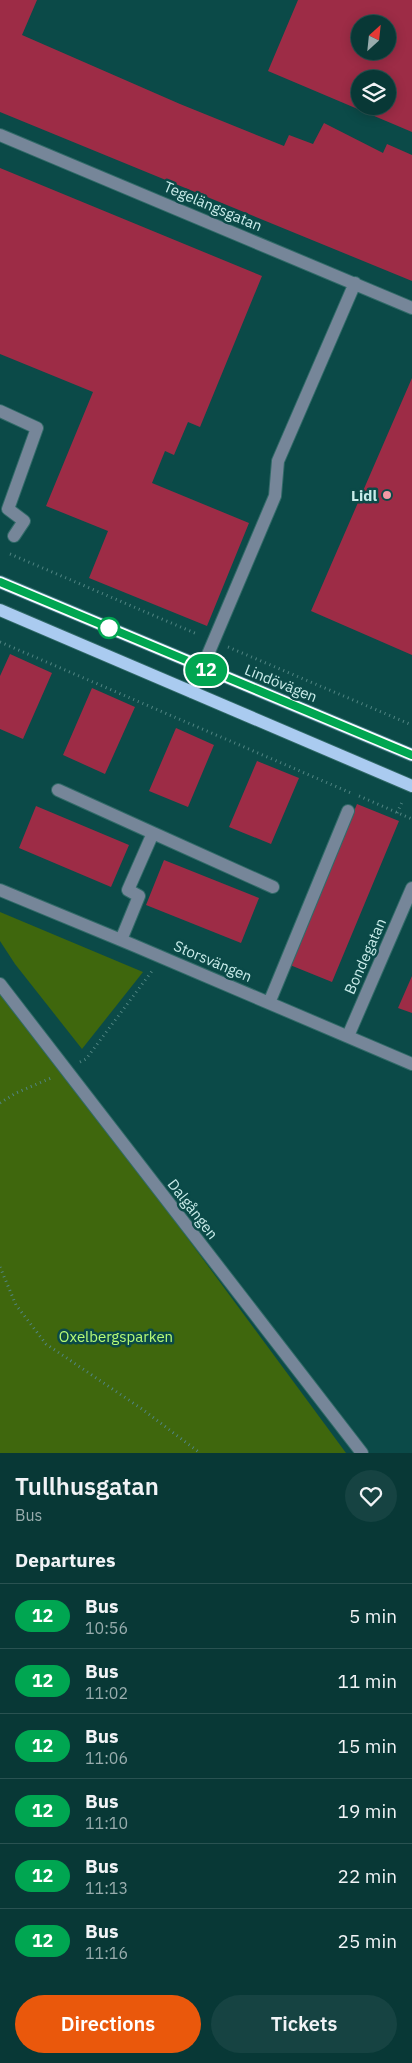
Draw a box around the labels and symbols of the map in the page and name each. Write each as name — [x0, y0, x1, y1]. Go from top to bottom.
north arrow — [351, 15, 396, 60]
street label: Tegelängsgatan — [161, 177, 265, 235]
place label: Lidl — [351, 486, 377, 505]
marker: Lidl — [381, 489, 393, 501]
unlabelled marker — [98, 617, 120, 639]
line badge: 12 — [184, 654, 228, 686]
street label: Lindövägen — [242, 660, 320, 706]
street label: Bondegatan — [340, 915, 390, 997]
street label: Storsvängen — [171, 936, 255, 986]
street label: Dalgången — [164, 1175, 222, 1243]
park label: Oxelbergsparken — [59, 1327, 173, 1346]

